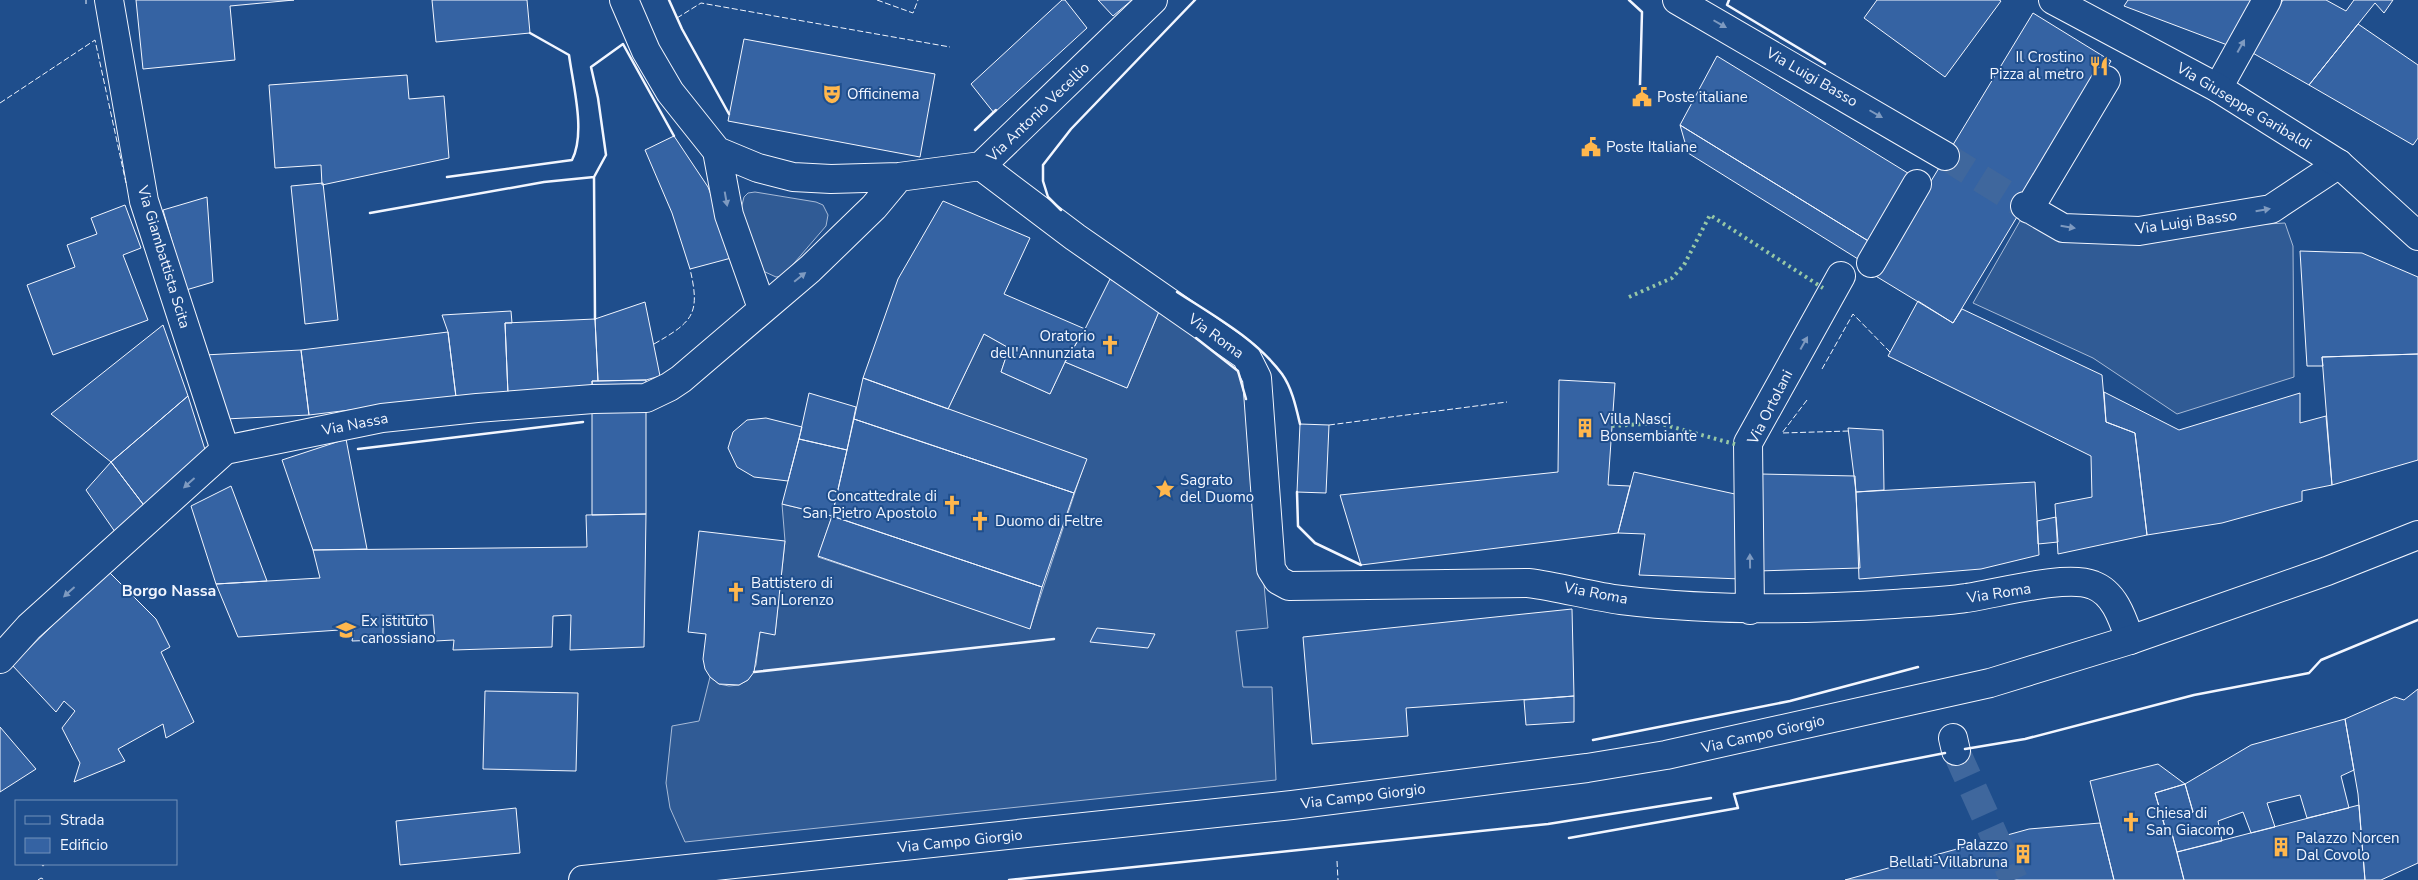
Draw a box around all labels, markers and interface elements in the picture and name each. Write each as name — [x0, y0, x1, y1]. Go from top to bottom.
one-way arrow — [1713, 20, 1726, 29]
one-way arrow — [2237, 39, 2246, 52]
street label: Via Luigi Basso — [1762, 42, 1861, 111]
place label: Il Crostino Pizza al metro — [1989, 47, 2084, 84]
restaurant icon: Il Crostino Pizza al metro — [2088, 55, 2110, 77]
street label: Via Giuseppe Garibaldi — [2172, 57, 2315, 154]
street label: Via Antonio Vecellio — [982, 58, 1094, 167]
theatre icon: Officinema — [821, 83, 843, 105]
place label: Officinema — [847, 84, 919, 104]
public building icon: Poste italiane — [1631, 86, 1653, 108]
place label: Poste italiane — [1657, 87, 1748, 107]
one-way arrow — [1869, 109, 1882, 118]
public building icon: Poste Italiane — [1580, 136, 1602, 158]
place label: Poste Italiane — [1606, 137, 1697, 157]
street label: Via Giambattista Scita — [132, 182, 195, 331]
one-way arrow — [722, 191, 730, 207]
street label: Via Luigi Basso — [2133, 205, 2238, 239]
one-way arrow — [2256, 206, 2272, 214]
one-way arrow — [2060, 224, 2076, 232]
one-way arrow — [793, 272, 806, 283]
street label: Via Roma — [1183, 308, 1248, 363]
place label: Oratorio dell'Annunziata — [990, 326, 1095, 363]
church icon: Oratorio dell'Annunziata — [1099, 334, 1121, 356]
one-way arrow — [1800, 336, 1808, 350]
street label: Via Ortolani — [1742, 366, 1797, 448]
street label: Via Nassa — [319, 408, 390, 440]
place label: Villa Nasci Bonsembiante — [1599, 409, 1697, 446]
building icon: Villa Nasci Bonsembiante — [1574, 417, 1596, 439]
place label: Sagrato del Duomo — [1180, 470, 1254, 507]
one-way arrow — [183, 477, 196, 488]
place icon: Sagrato del Duomo — [1154, 478, 1176, 500]
place label: Concattedrale di San Pietro Apostolo — [802, 486, 937, 523]
church icon: Concattedrale di San Pietro Apostolo — [941, 494, 963, 516]
church icon: Duomo di Feltre — [969, 510, 991, 532]
place label: Duomo di Feltre — [995, 511, 1103, 531]
one-way arrow — [1746, 553, 1754, 569]
place label: Battistero di San Lorenzo — [751, 573, 834, 610]
street label: Via Roma — [1561, 577, 1630, 609]
street label: Via Roma — [1965, 578, 2032, 608]
district label: Borgo Nassa — [122, 580, 216, 602]
church icon: Battistero di San Lorenzo — [725, 581, 747, 603]
one-way arrow — [62, 586, 75, 597]
place label: Ex istituto canossiano — [361, 611, 435, 648]
school or university icon: Ex istituto canossiano — [335, 619, 357, 641]
street label: Via Campo Giorgio — [1698, 710, 1827, 758]
street label: Via Campo Giorgio — [1298, 778, 1427, 814]
legend — [15, 800, 178, 865]
place label: Chiesa di San Giacomo — [2146, 803, 2234, 840]
text: Strada — [60, 810, 104, 830]
church icon: Chiesa di San Giacomo — [2120, 811, 2142, 833]
street label: Via Campo Giorgio — [895, 824, 1024, 858]
place label: Palazzo Norcen Dal Covolo — [2296, 828, 2399, 865]
text: Edificio — [60, 835, 108, 855]
place label: Palazzo Bellati-Villabruna — [1889, 835, 2008, 872]
building icon: Palazzo Norcen Dal Covolo — [2270, 836, 2292, 858]
building icon: Palazzo Bellati-Villabruna — [2012, 843, 2034, 865]

